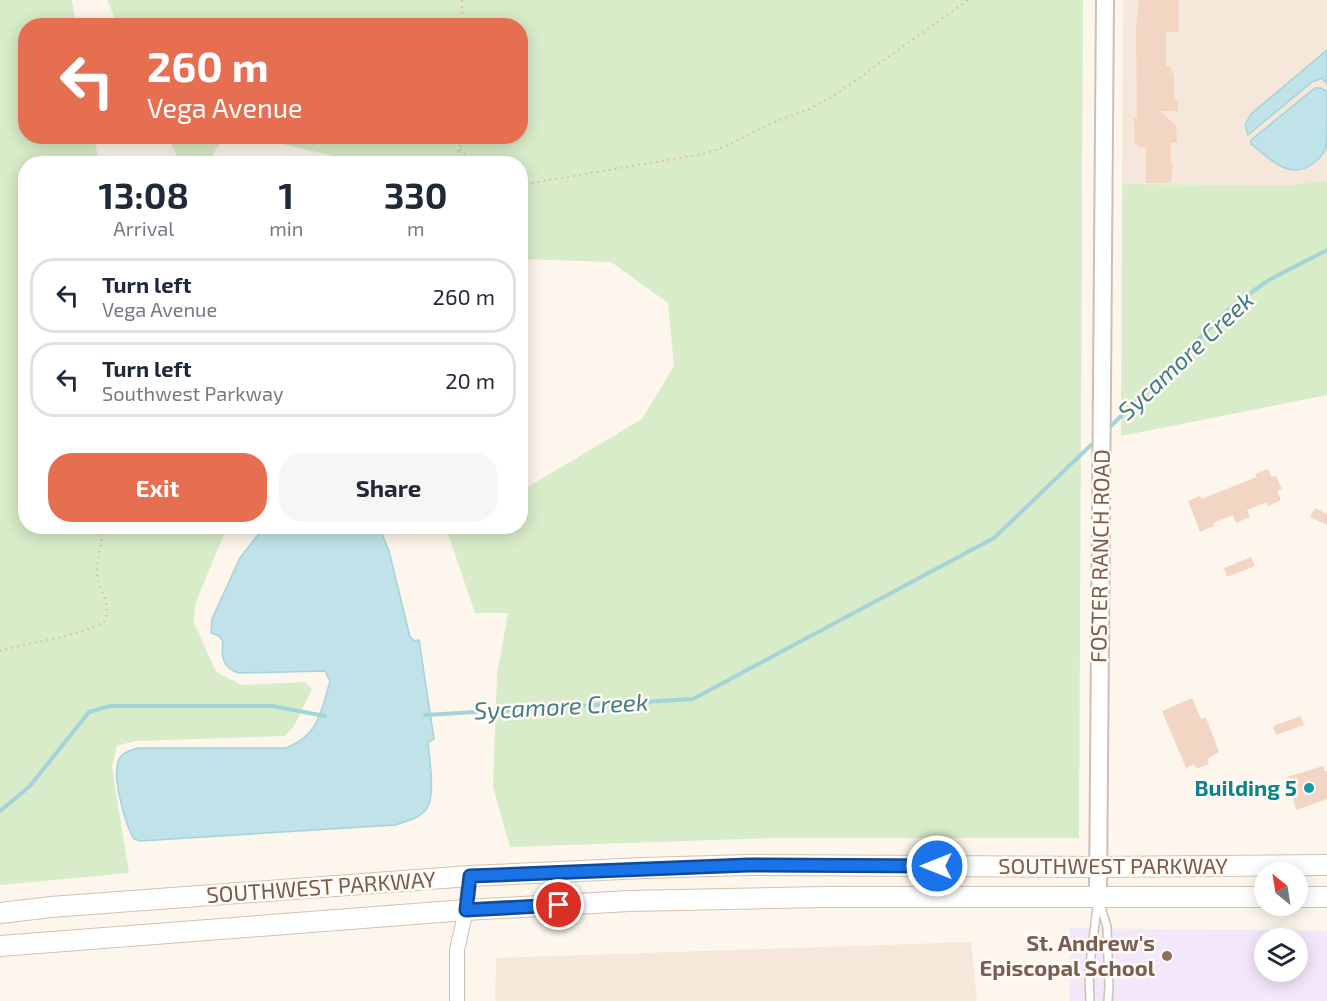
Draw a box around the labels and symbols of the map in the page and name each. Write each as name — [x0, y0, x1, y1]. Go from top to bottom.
water label: Sycamore Creek — [1111, 285, 1259, 425]
street label: FOSTER RANCH ROAD — [1084, 449, 1114, 663]
water label: Sycamore Creek — [473, 686, 649, 725]
place label: Building 5 — [1194, 774, 1297, 800]
marker: Building 5 — [1302, 781, 1316, 795]
position arrow — [905, 834, 969, 898]
street label: SOUTHWEST PARKWAY — [998, 852, 1228, 878]
north arrow — [1254, 862, 1308, 916]
street label: SOUTHWEST PARKWAY — [205, 865, 437, 907]
pin — [533, 879, 584, 930]
place label: St. Andrew's Episcopal School — [980, 929, 1156, 980]
marker: St. Andrew's Episcopal School — [1160, 949, 1174, 963]

